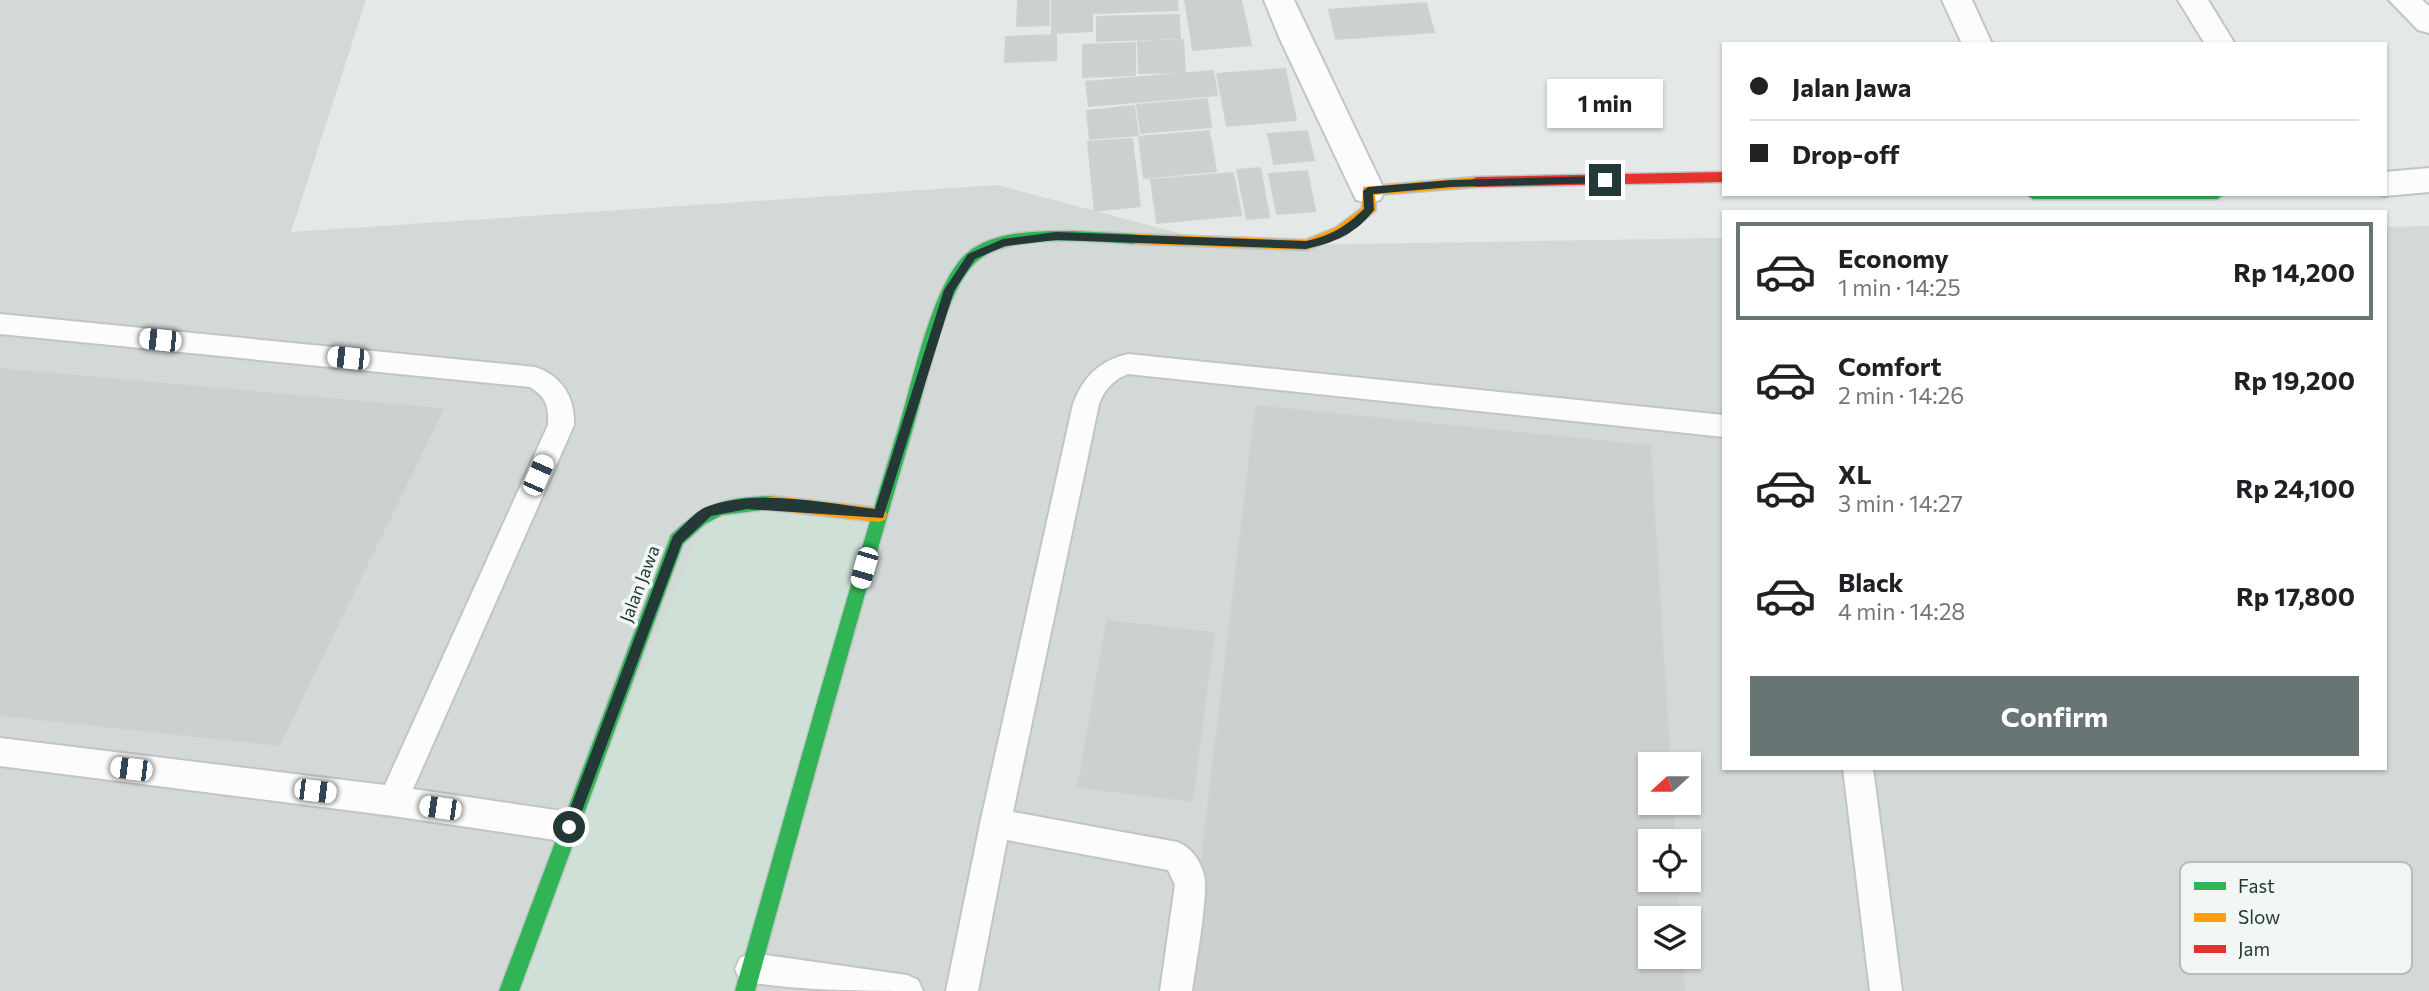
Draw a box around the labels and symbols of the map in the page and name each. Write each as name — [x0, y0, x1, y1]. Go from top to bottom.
callout: 1 min — [1547, 78, 1663, 128]
route end — [1589, 164, 1621, 196]
car — [139, 327, 182, 353]
car — [327, 345, 370, 371]
car — [520, 452, 557, 498]
street label: Jalan Jawa — [614, 542, 664, 625]
car — [849, 545, 880, 591]
north arrow — [1638, 752, 1701, 816]
car — [109, 756, 154, 782]
car — [293, 778, 338, 804]
car — [418, 795, 463, 821]
route start — [553, 811, 585, 843]
legend — [2180, 862, 2412, 974]
text: Fast — [2238, 874, 2275, 897]
text: Slow — [2238, 905, 2280, 928]
text: Jam — [2238, 937, 2270, 960]

